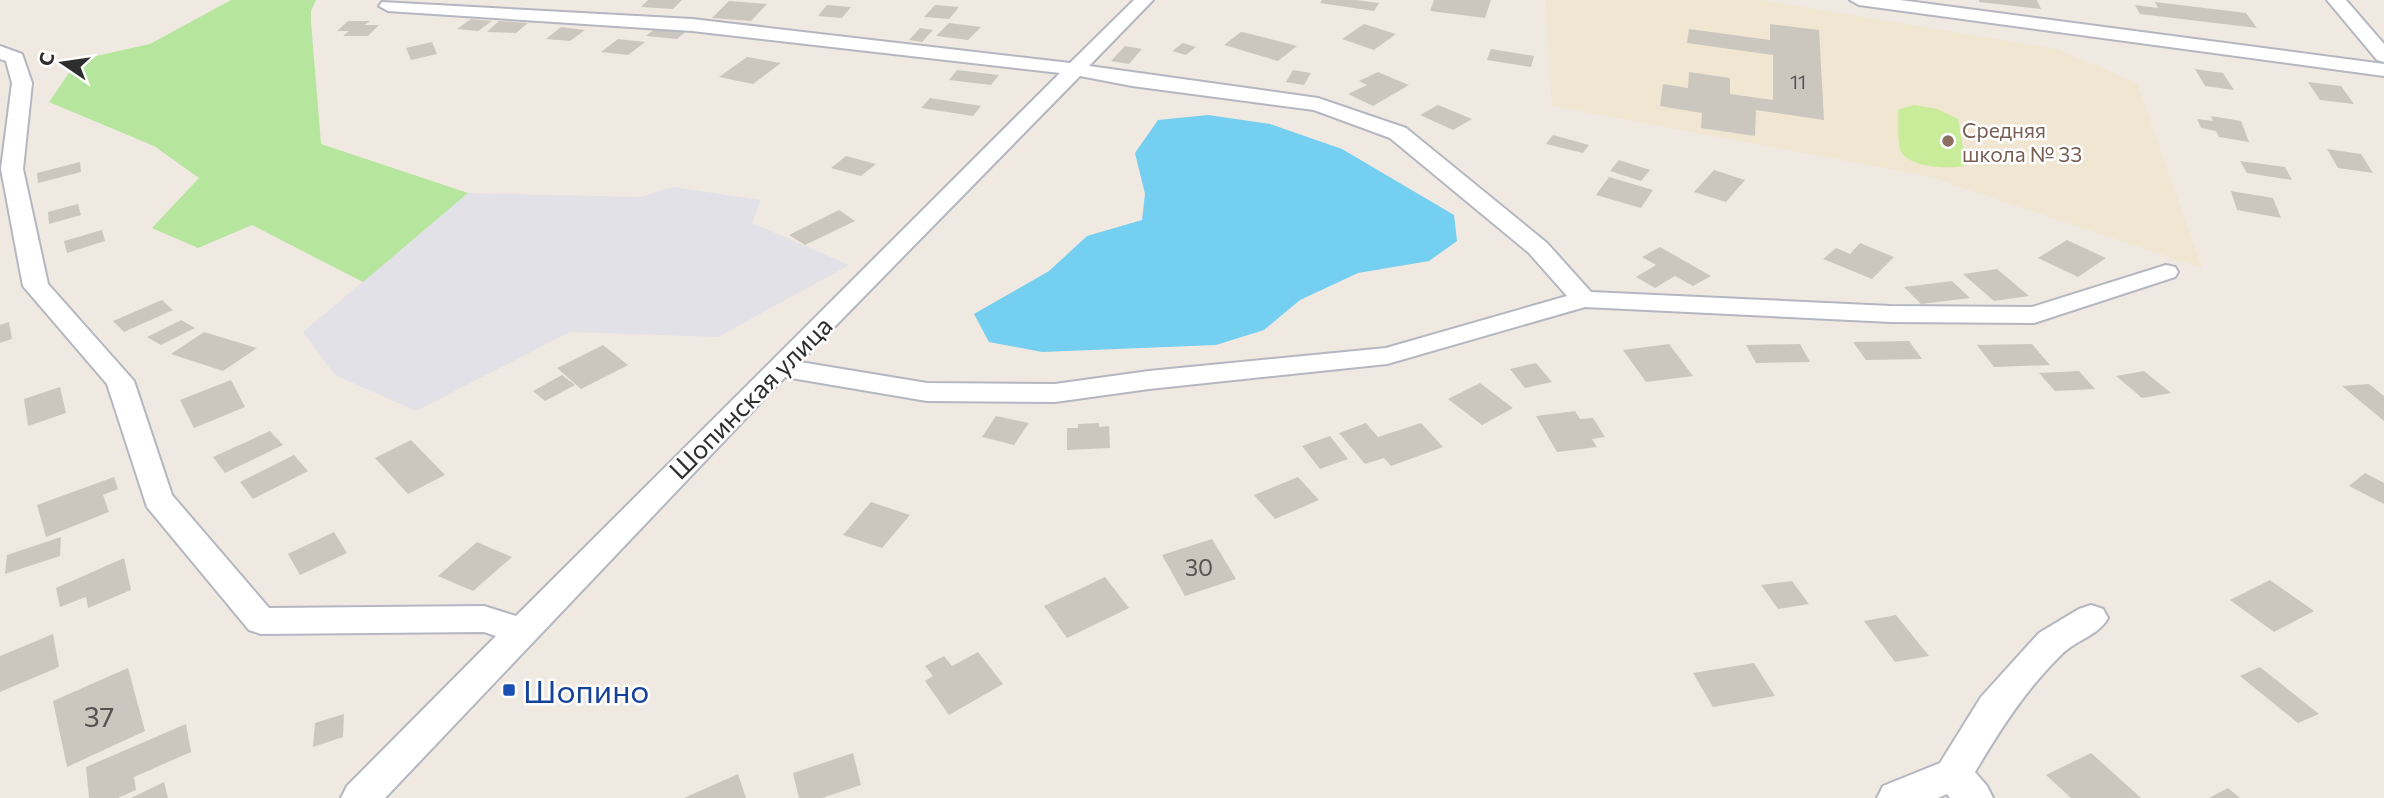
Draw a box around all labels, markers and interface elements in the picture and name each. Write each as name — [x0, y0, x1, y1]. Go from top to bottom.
north arrow — [28, 28, 98, 98]
text: С — [33, 50, 59, 68]
house number: 11 — [1790, 70, 1806, 93]
place label: Средняя школа № 33 — [1962, 117, 2082, 166]
marker: Средняя школа № 33 — [1940, 133, 1956, 149]
street label: Шопинская улица — [662, 309, 838, 485]
house number: 30 — [1185, 553, 1213, 581]
place label: Шопино — [523, 670, 649, 710]
marker: Шопино — [501, 682, 517, 698]
house number: 37 — [84, 699, 114, 733]

